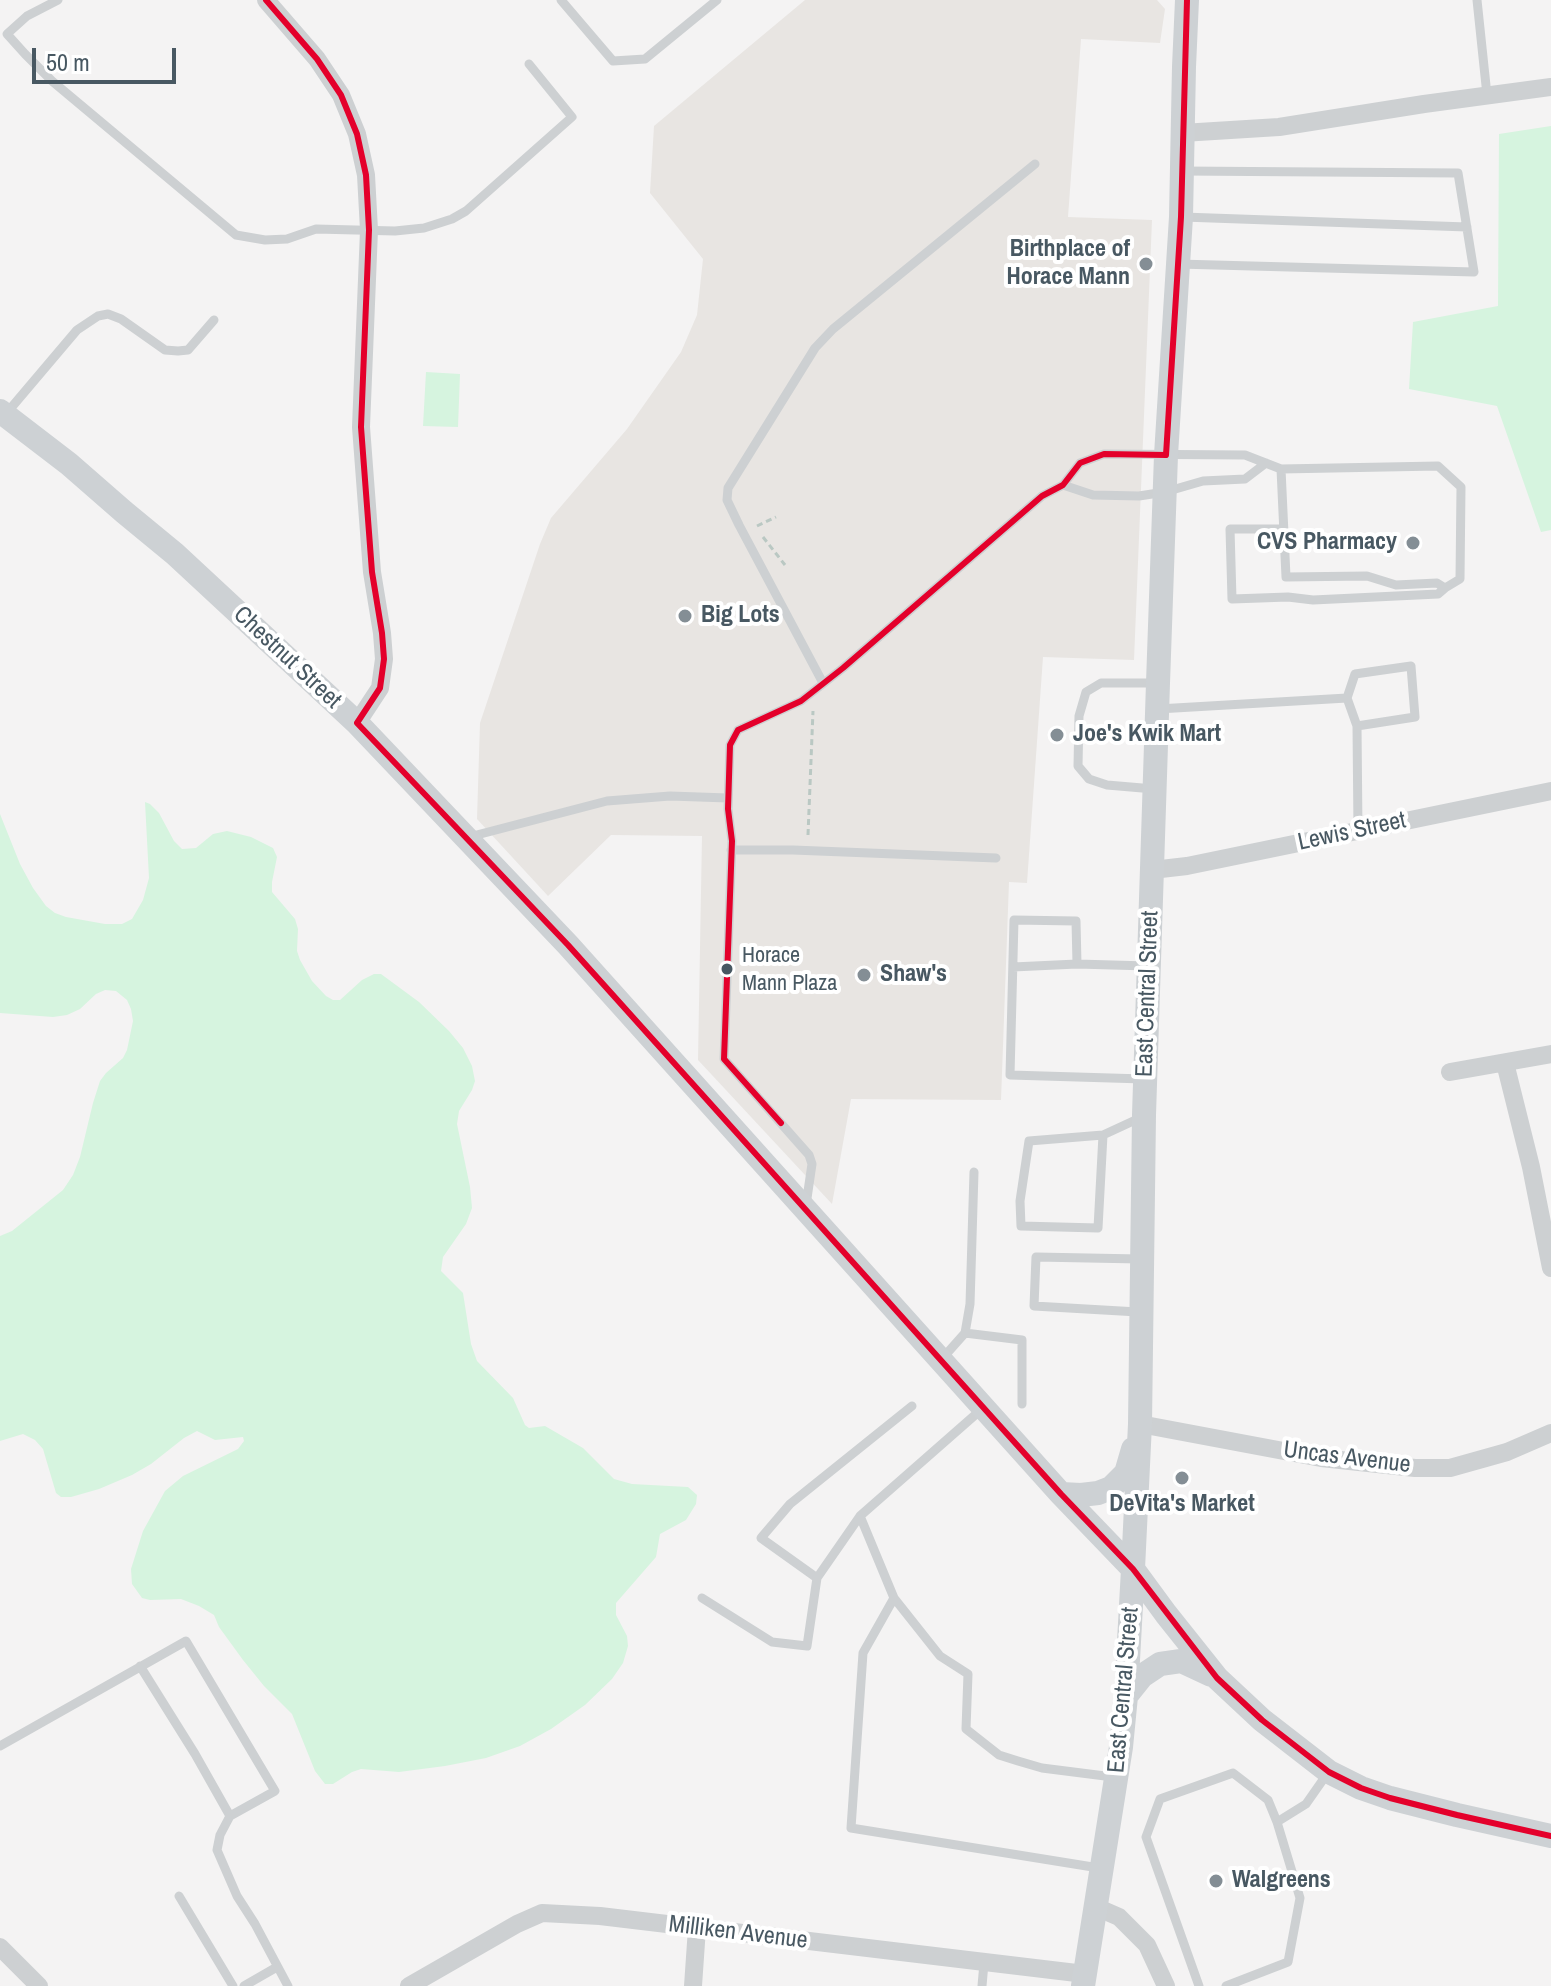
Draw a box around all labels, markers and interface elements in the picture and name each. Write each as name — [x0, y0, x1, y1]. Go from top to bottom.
scale bar — [36, 32, 180, 82]
text: 50 m — [46, 46, 90, 78]
place label: Birthplace of Horace Mann — [1006, 236, 1130, 292]
marker: Birthplace of Horace Mann — [1137, 255, 1155, 273]
place label: CVS Pharmacy — [1257, 529, 1397, 557]
marker: CVS Pharmacy — [1404, 534, 1422, 552]
street label: Chestnut Street — [227, 601, 347, 715]
place label: Big Lots — [701, 602, 780, 630]
marker: Big Lots — [676, 607, 694, 625]
place label: Joe's Kwik Mart — [1073, 721, 1221, 749]
marker: Joe's Kwik Mart — [1048, 726, 1066, 744]
street label: Lewis Street — [1296, 807, 1408, 857]
street label: East Central Street — [1131, 910, 1165, 1078]
place label: Horace Mann Plaza — [742, 943, 837, 994]
marker: Horace Mann Plaza — [719, 961, 735, 977]
place label: Shaw's — [880, 961, 947, 989]
marker: Shaw's — [855, 966, 873, 984]
street label: Uncas Avenue — [1282, 1436, 1412, 1480]
marker: DeVita's Market — [1173, 1469, 1191, 1487]
place label: DeVita's Market — [1109, 1491, 1255, 1519]
street label: East Central Street — [1102, 1606, 1146, 1774]
place label: Walgreens — [1232, 1867, 1331, 1895]
marker: Walgreens — [1207, 1872, 1225, 1890]
street label: Milliken Avenue — [667, 1910, 809, 1956]

